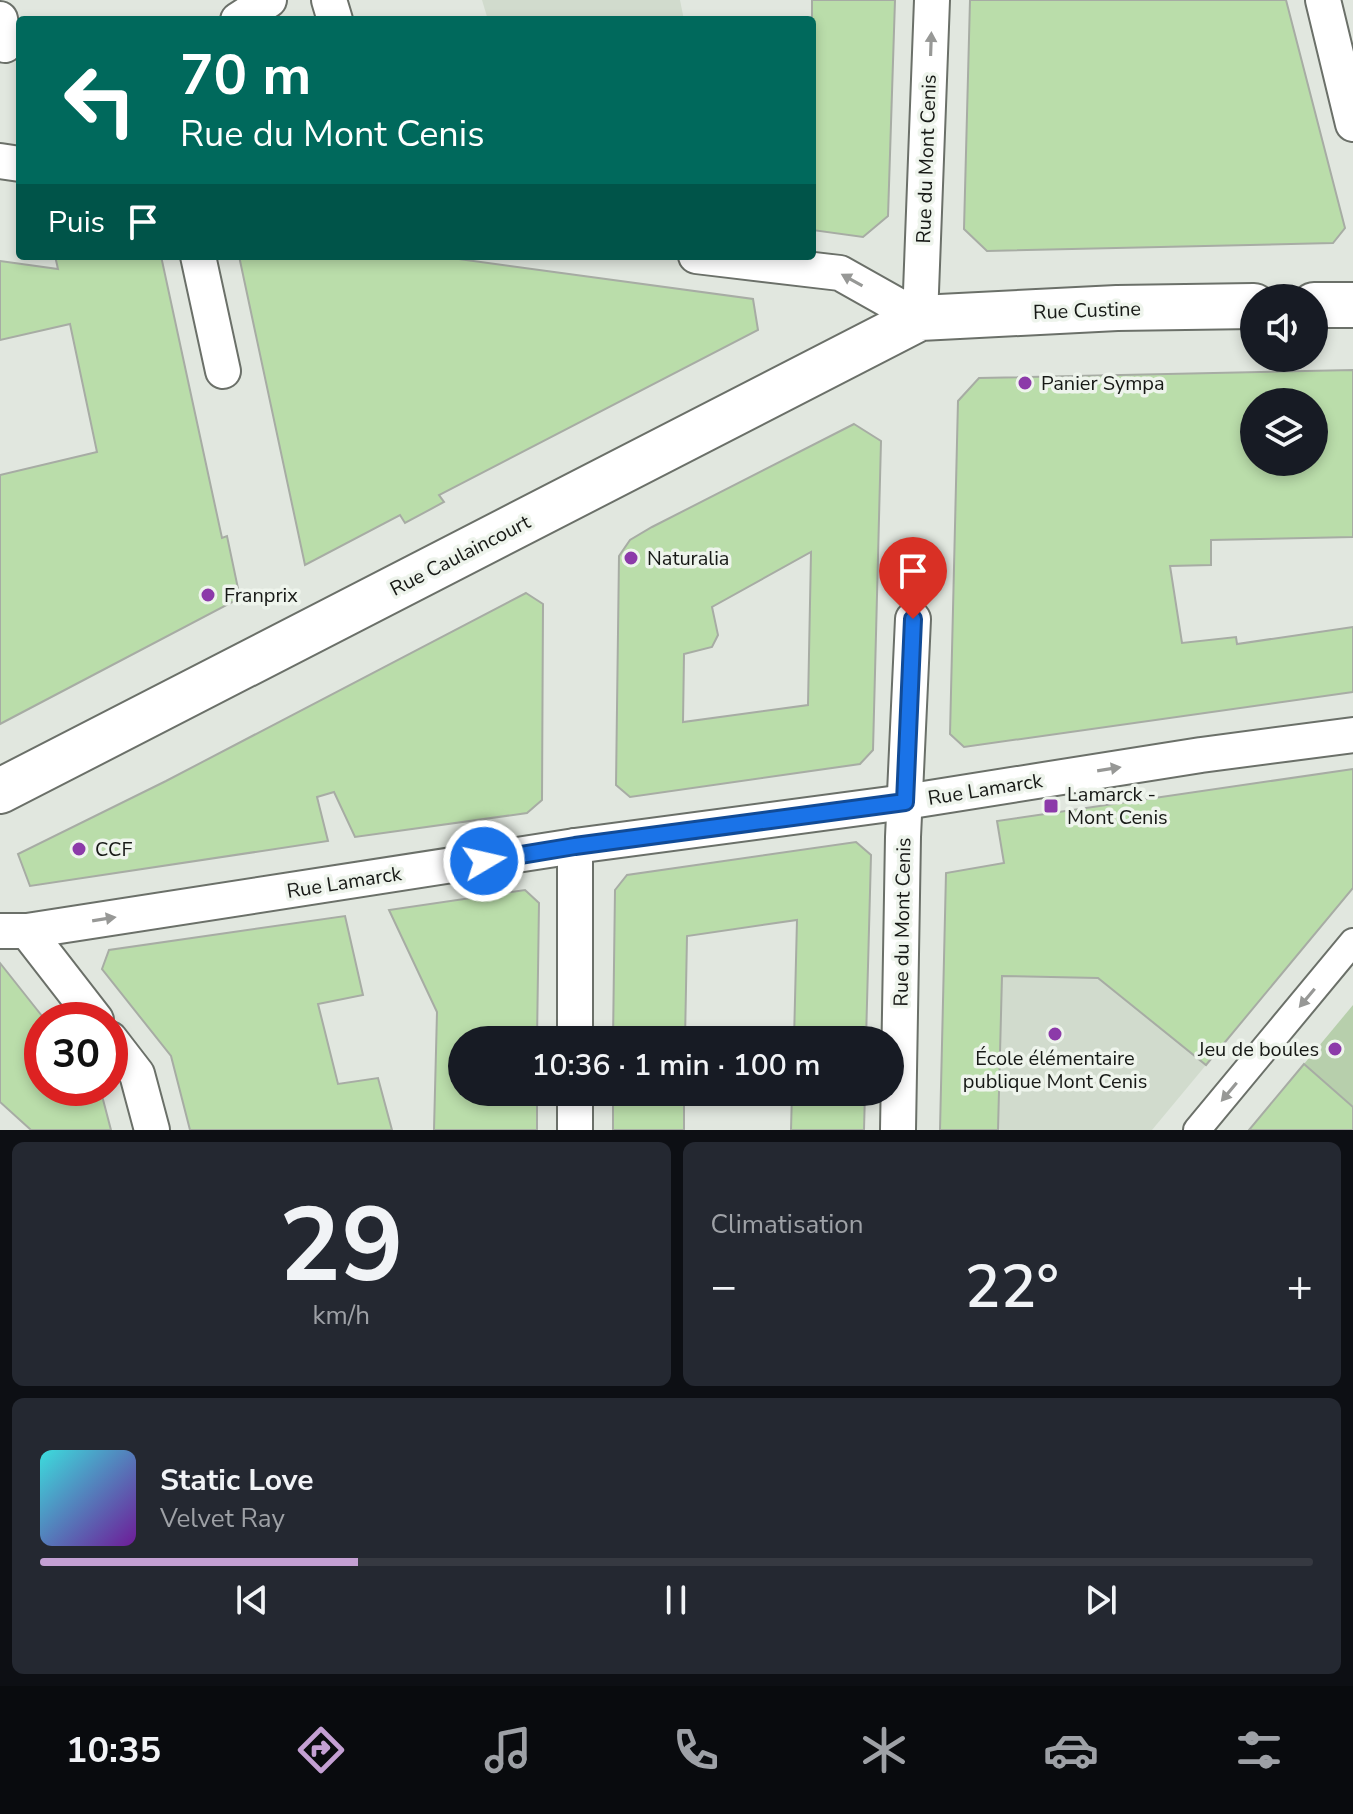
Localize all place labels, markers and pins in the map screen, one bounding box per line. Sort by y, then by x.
place label: Panier Sympa [1041,370,1165,397]
marker: Panier Sympa [1016,374,1034,392]
pin [879,537,947,619]
place label: Naturalia [647,545,729,572]
marker: Naturalia [622,549,640,567]
place label: Franprix [224,582,298,609]
marker: Franprix [199,586,217,604]
place label: Lamarck - Mont Cenis [1067,781,1168,831]
marker: Lamarck - Mont Cenis [1042,797,1060,815]
place label: CCF [95,836,132,863]
marker: CCF [70,840,88,858]
marker: École élémentaire publique Mont Cenis [1046,1025,1064,1043]
place label: Jeu de boules [1197,1036,1319,1063]
marker: Jeu de boules [1326,1040,1344,1058]
place label: École élémentaire publique Mont Cenis [963,1045,1147,1095]

